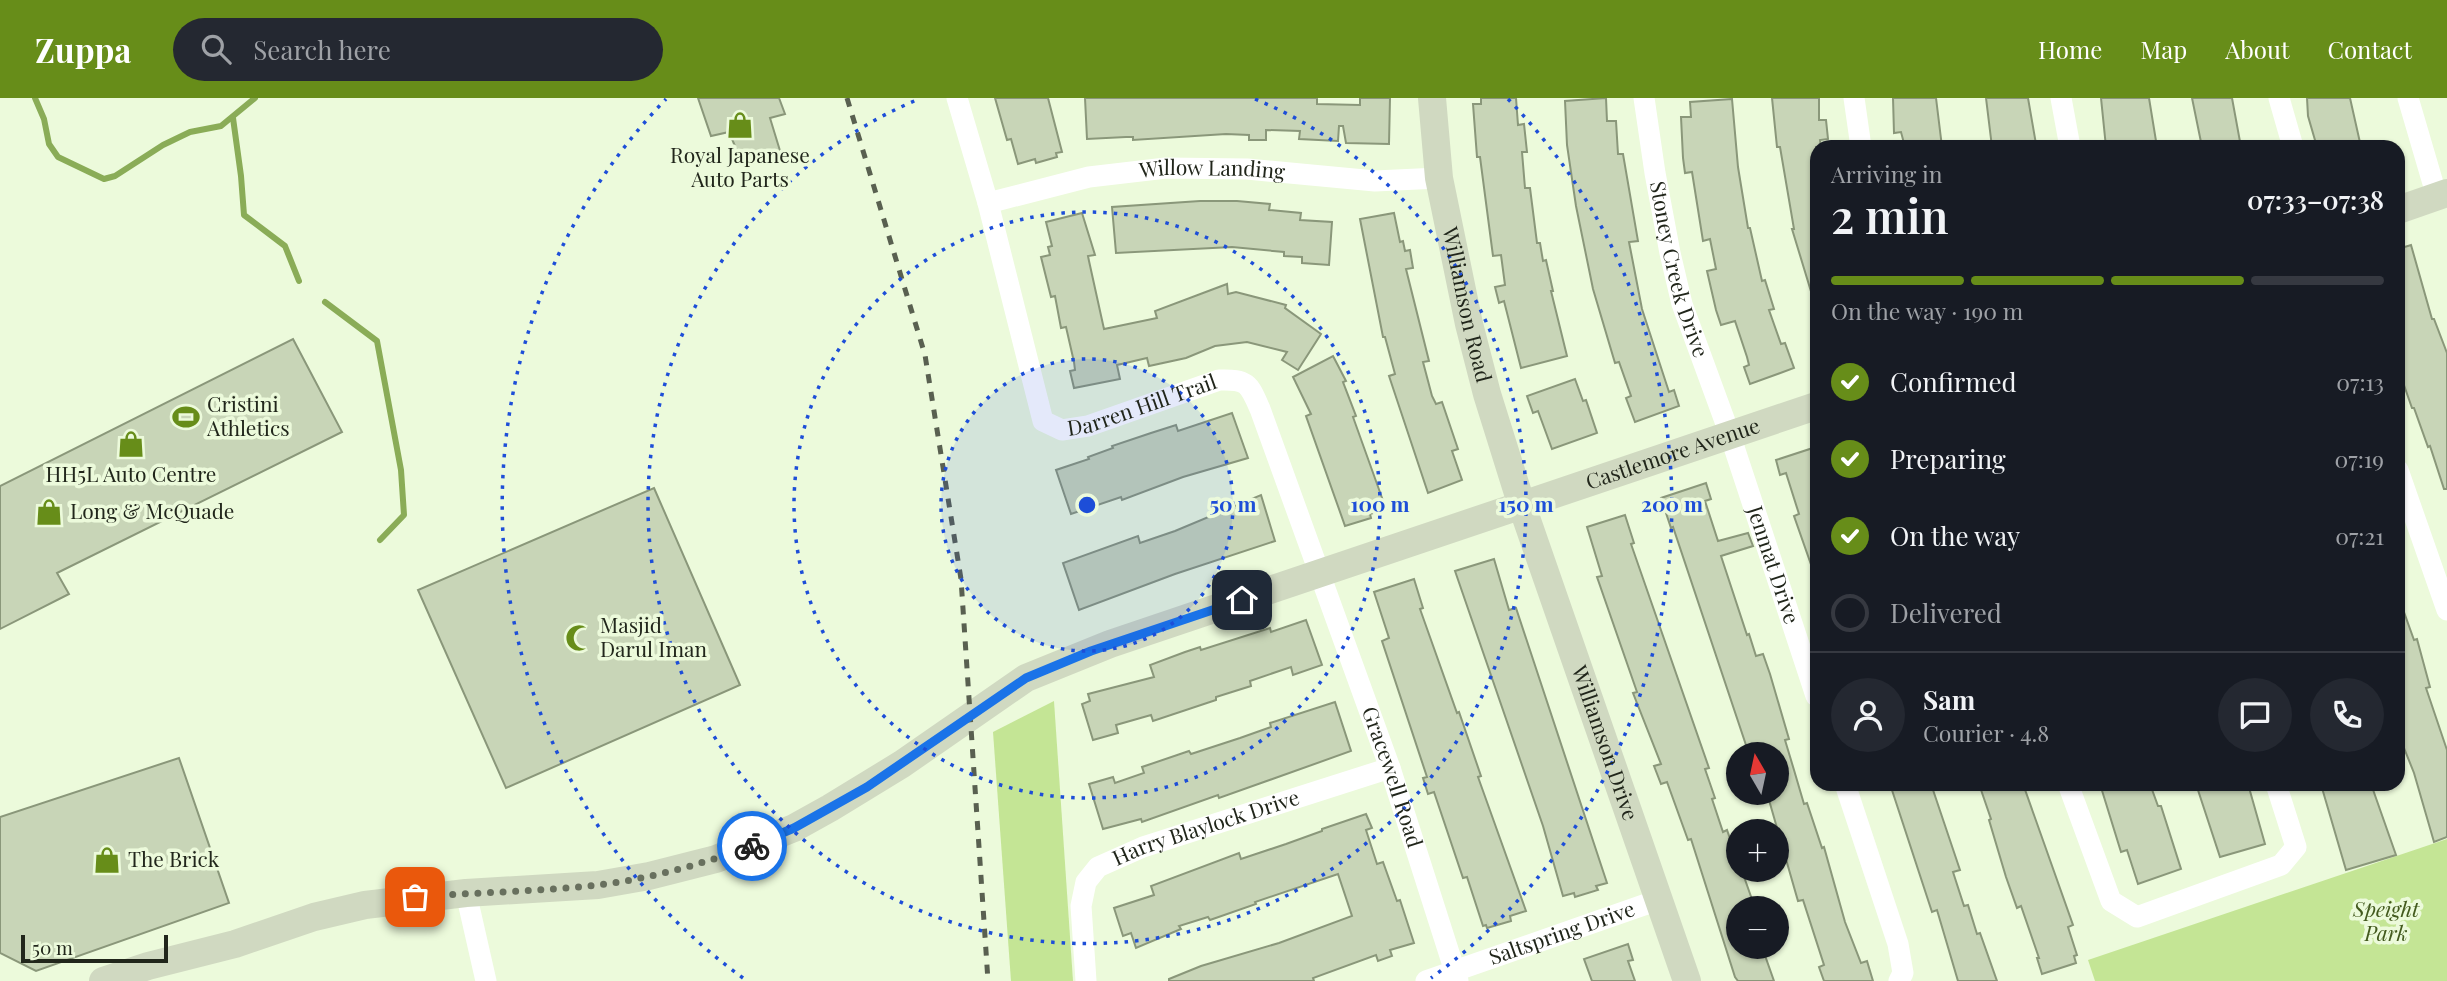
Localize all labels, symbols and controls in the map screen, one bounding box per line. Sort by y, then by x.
search box [173,18,663,81]
text: Zuppa [35,27,131,71]
icon: search [197,30,235,68]
text: Search here [253,32,391,67]
text: Home [2038,33,2102,65]
text: Map [2140,33,2187,65]
text: About [2225,33,2289,65]
text: Contact [2327,33,2412,65]
shop icon: Royal Japanese Auto Parts [725,110,755,140]
place label: Royal Japanese Auto Parts [670,140,810,192]
street label: Willow Landing [1137,152,1286,185]
text: Arriving in [1831,158,1943,189]
street label: Stoney Creek Drive [1645,179,1716,361]
text: 07:33–07:38 [2247,182,2384,217]
text: 2 min [1831,184,1949,246]
street label: Williamson Road [1437,223,1499,385]
text: On the way · 190 m [1831,295,2023,326]
icon: check [1831,363,1869,401]
text: Confirmed [1890,364,2017,399]
street label: Darren Hill Trail [1065,366,1220,441]
text: 07:13 [2336,366,2384,397]
place label: Cristini Athletics [206,389,290,441]
sports icon: Cristini Athletics [171,402,201,432]
street label: Castlemore Avenue [1582,410,1763,495]
shop icon: HH5L Auto Centre [116,429,146,459]
icon: check [1831,440,1869,478]
text: Preparing [1890,441,2006,476]
text: 07:19 [2335,443,2384,474]
place label: HH5L Auto Centre [46,459,216,487]
text: 50 m [1209,489,1257,517]
text: 100 m [1350,489,1410,517]
text: 150 m [1499,489,1553,517]
text: 200 m [1641,489,1703,517]
centre of rings [1075,493,1099,517]
place label: Long & McQuade [70,496,234,524]
shop icon: Long & McQuade [34,497,64,527]
street label: Jenmat Drive [1742,501,1807,627]
icon: check [1831,517,1869,555]
text: On the way [1890,518,2020,553]
text: 07:21 [2335,520,2384,551]
pin [1212,570,1272,630]
icon: home [1223,581,1261,619]
text: Delivered [1890,595,2002,630]
place label: Masjid Darul Iman [600,610,708,662]
mosque icon: Masjid Darul Iman [564,623,594,653]
street label: Williamson Drive [1566,660,1646,824]
button: person [1831,678,1905,752]
button: chat [2218,678,2292,752]
button: phone [2310,678,2384,752]
text: Sam [1923,682,1975,717]
street label: Gracewell Road [1357,702,1430,851]
text: Courier · 4.8 [1923,717,2049,748]
north arrow [1726,742,1788,805]
map controls [1726,742,1789,959]
street label: Harry Blaylock Drive [1108,782,1302,871]
courier [717,811,787,881]
button: + [1726,819,1789,882]
icon: bike [733,827,771,865]
place label: The Brick [128,844,220,872]
shop icon: The Brick [92,845,122,875]
pin [385,867,445,927]
icon: bag [396,878,434,916]
street label: Saltspring Drive [1485,893,1638,970]
park label: Speight Park [2352,894,2420,946]
button: − [1726,896,1789,959]
scale bar [21,932,168,964]
text: 50 m [32,934,73,960]

